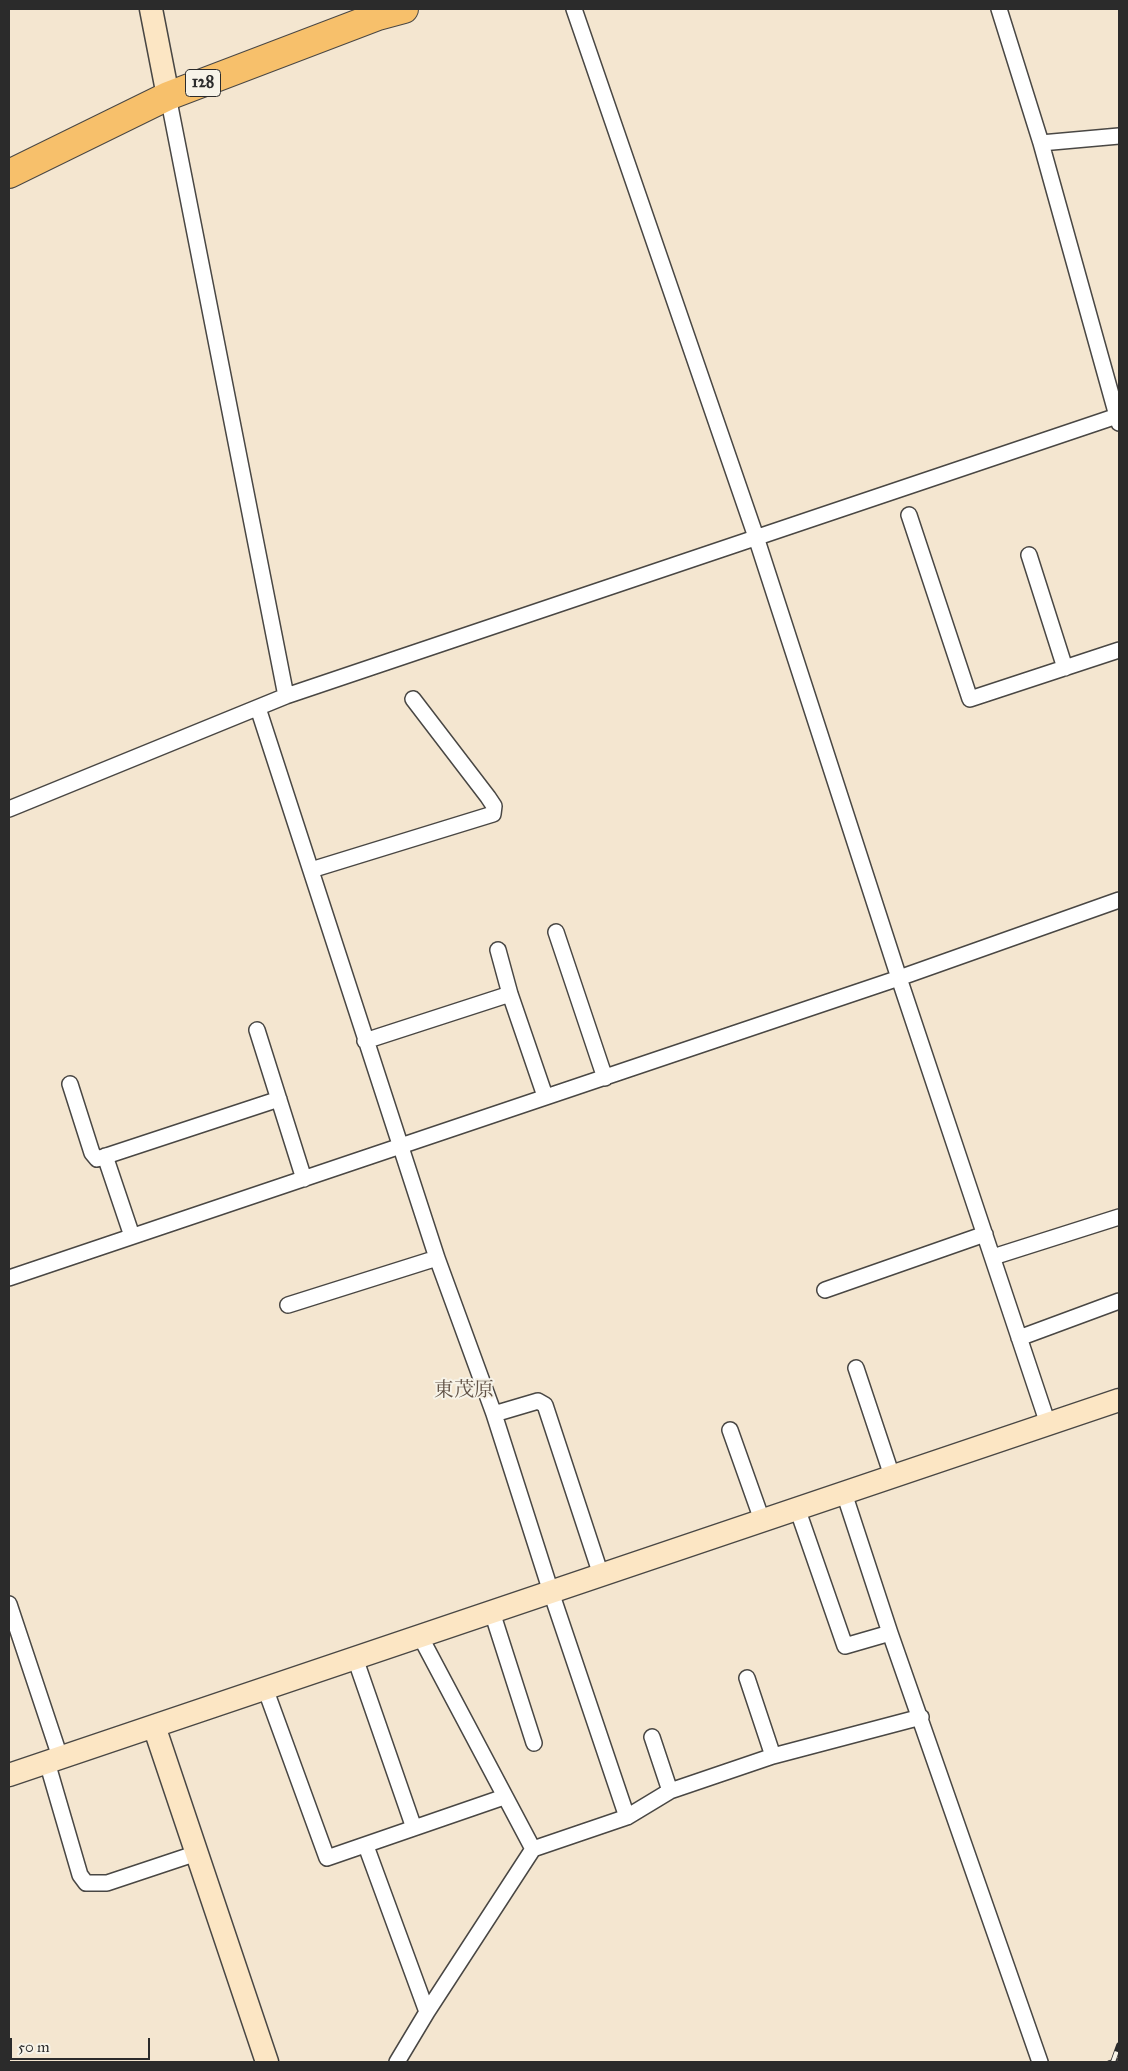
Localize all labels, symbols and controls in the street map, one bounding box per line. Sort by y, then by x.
road number: 128 [186,70,220,96]
district label: 東茂原 [434,1379,494,1403]
scale bar [12,2028,152,2060]
text: 50 m [18,2038,50,2056]

